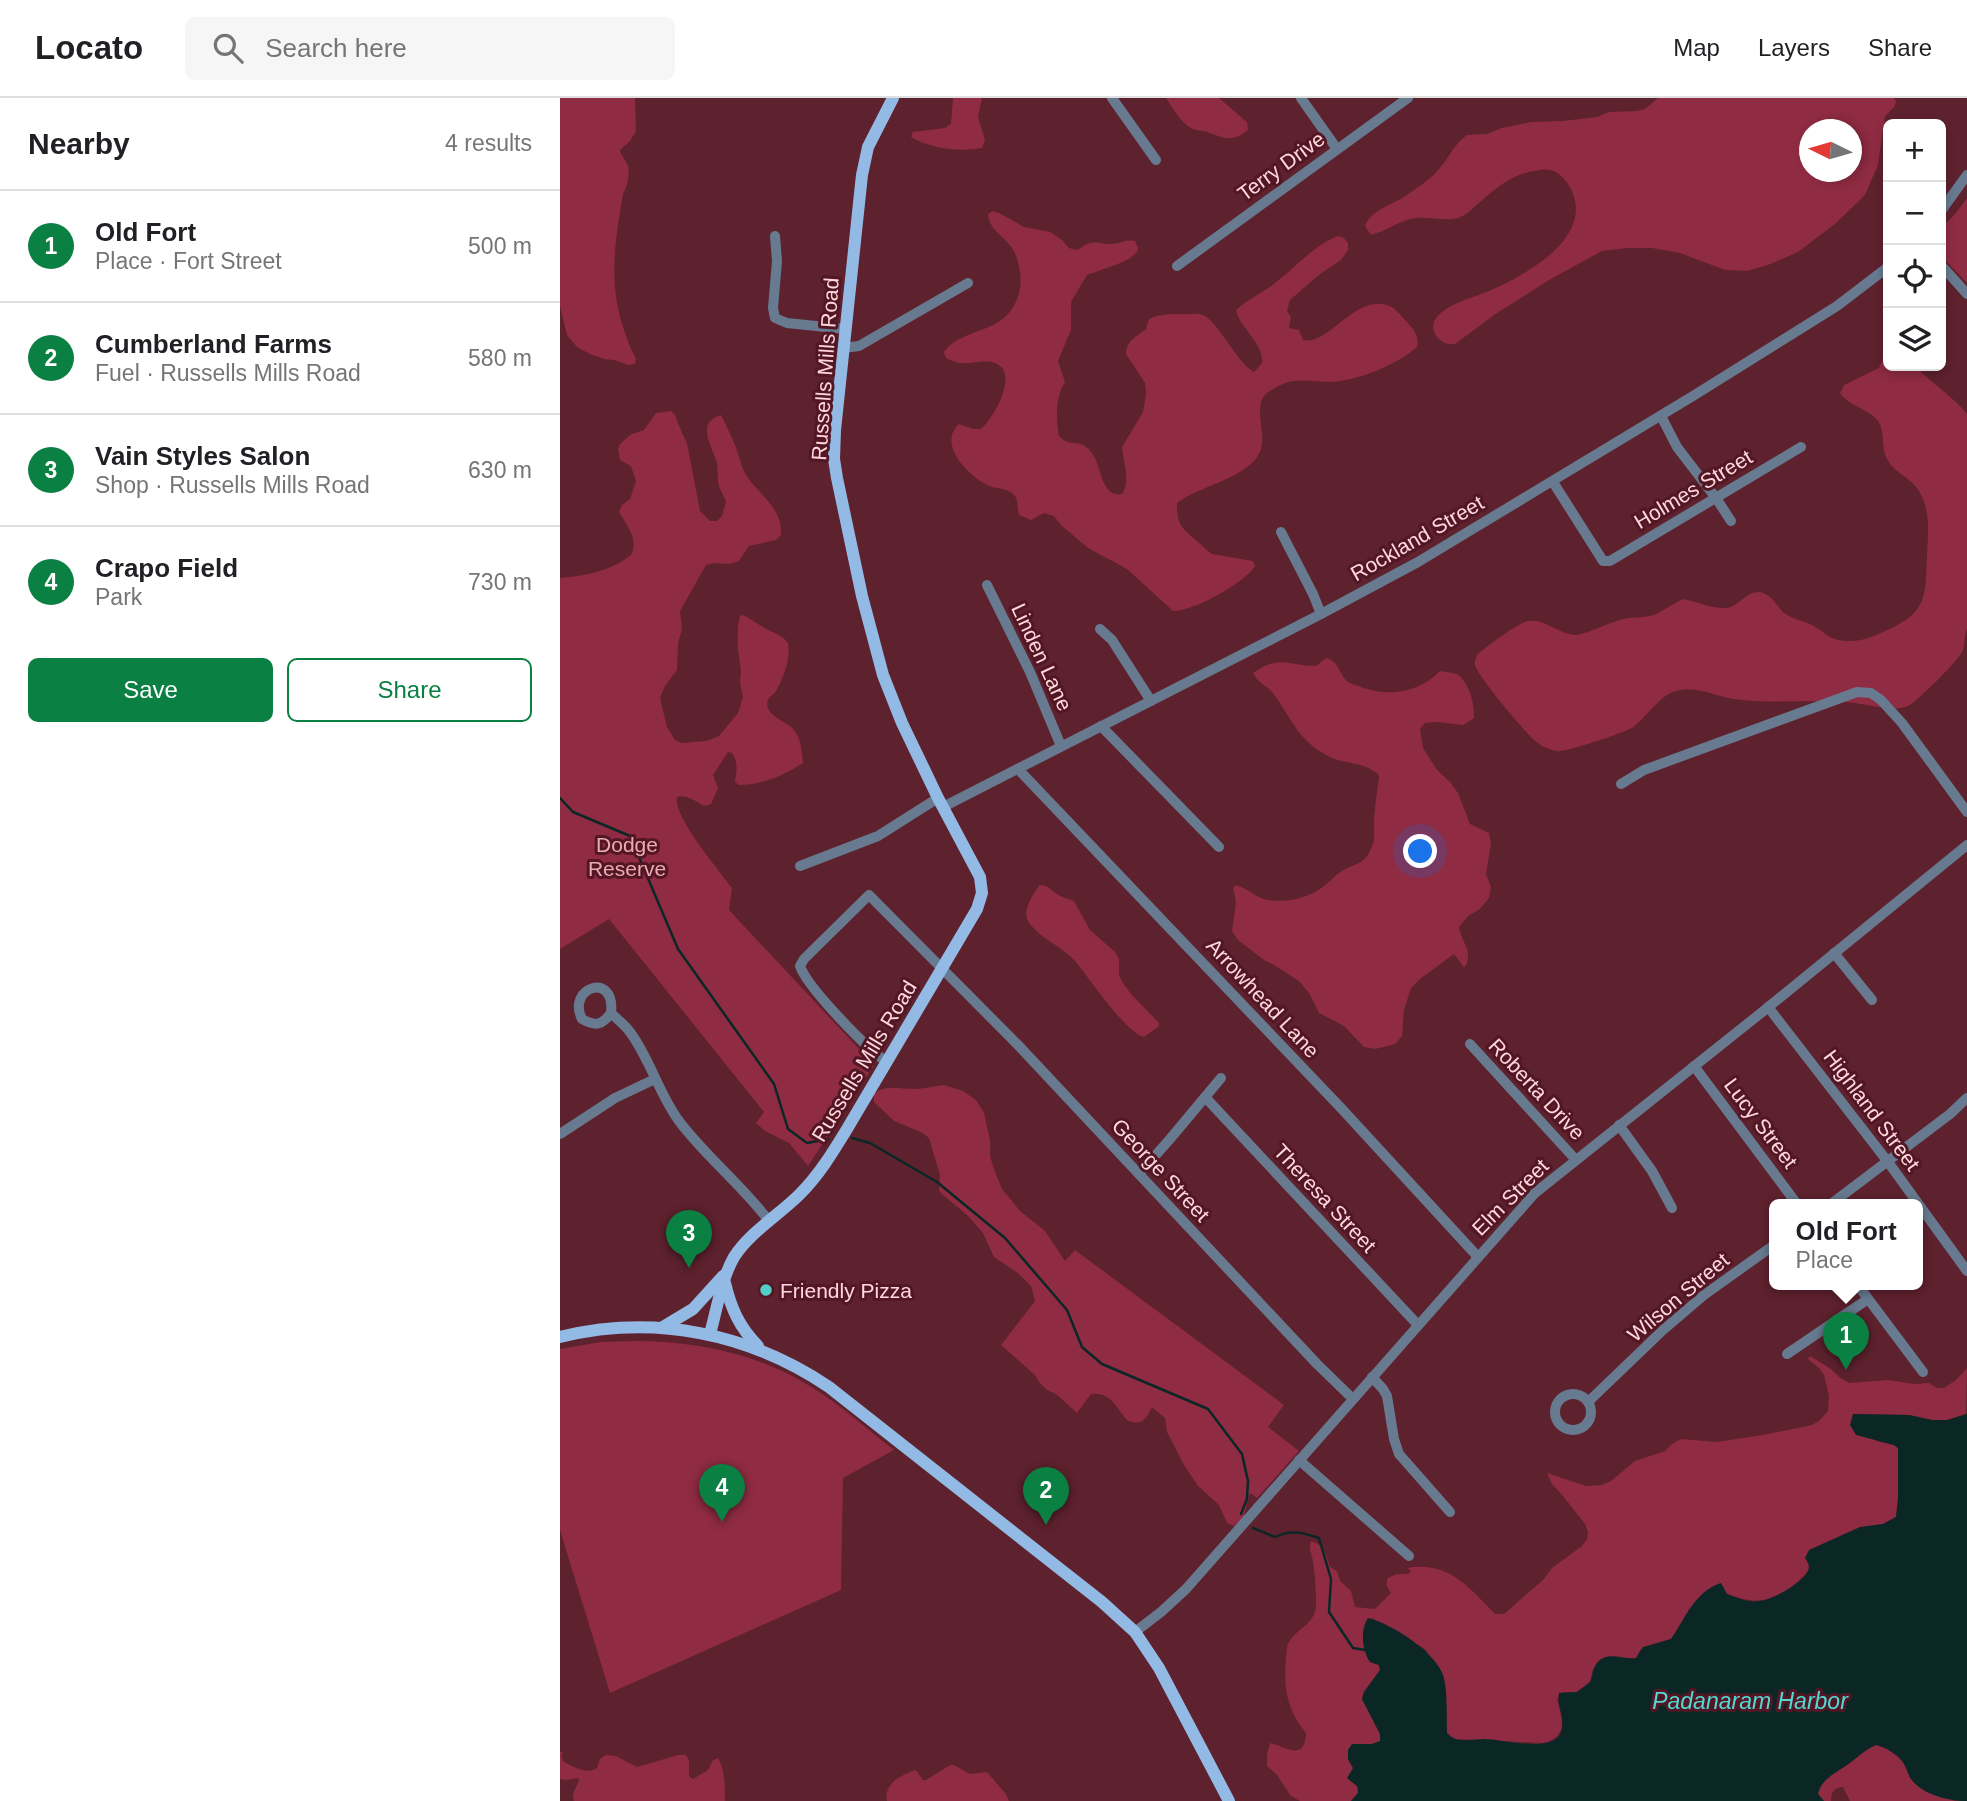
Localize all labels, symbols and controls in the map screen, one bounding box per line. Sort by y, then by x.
search box [185,17,675,80]
text: Locato [35,29,143,66]
icon: search [209,29,247,67]
text: Search here [265,33,407,63]
text: Map [1673,34,1720,61]
text: Layers [1758,34,1830,61]
text: Share [1868,34,1932,61]
north arrow [1799,119,1862,182]
map controls [1883,119,1946,371]
button: + [1883,119,1946,182]
text: Nearby [28,127,130,160]
street label: Terry Drive [1233,127,1329,205]
text: 4 results [445,130,532,156]
button: − [1883,182,1946,245]
text: Old Fort [95,217,196,247]
text: 1 [45,233,57,259]
text: 500 m [468,233,532,259]
button: locate [1883,245,1946,308]
text: Place · Fort Street [95,248,282,274]
street label: Russells Mills Road [807,277,843,461]
button: layers [1883,308,1946,371]
text: Cumberland Farms [95,329,332,359]
text: 2 [45,345,57,371]
text: 580 m [468,345,532,371]
text: Fuel · Russells Mills Road [95,360,361,386]
text: Vain Styles Salon [95,441,310,471]
street label: Holmes Street [1630,445,1756,533]
text: 3 [45,457,57,483]
text: 630 m [468,457,532,483]
text: Shop · Russells Mills Road [95,472,370,498]
street label: Rockland Street [1347,491,1488,585]
text: Crapo Field [95,553,238,583]
text: 4 [45,569,57,595]
text: 730 m [468,569,532,595]
text: Park [95,584,142,610]
street label: Linden Lane [1007,600,1077,714]
button: Save [28,658,273,722]
button: Share [287,658,532,722]
park label: Dodge Reserve [588,833,666,880]
your location [1403,834,1437,868]
street label: Arrowhead Lane [1202,934,1324,1062]
street label: Russells Mills Road [807,977,921,1145]
street label: Roberta Drive [1484,1034,1590,1144]
street label: Highland Street [1819,1045,1925,1175]
street label: Lucy Street [1720,1074,1802,1172]
street label: George Street [1108,1114,1215,1226]
street label: Theresa Street [1269,1139,1381,1257]
street label: Elm Street [1467,1154,1553,1240]
popup [1769,1199,1923,1290]
pin: 3 [666,1210,712,1268]
text: Old Fort [1795,1216,1897,1246]
text: Place [1795,1247,1853,1273]
street label: Wilson Street [1623,1248,1733,1346]
place label: Friendly Pizza [780,1279,912,1302]
marker: Friendly Pizza [758,1282,774,1298]
pin: 1 [1823,1312,1869,1370]
pin: 4 [699,1464,745,1522]
pin: 2 [1023,1467,1069,1525]
water label: Padanaram Harbor [1652,1688,1849,1714]

